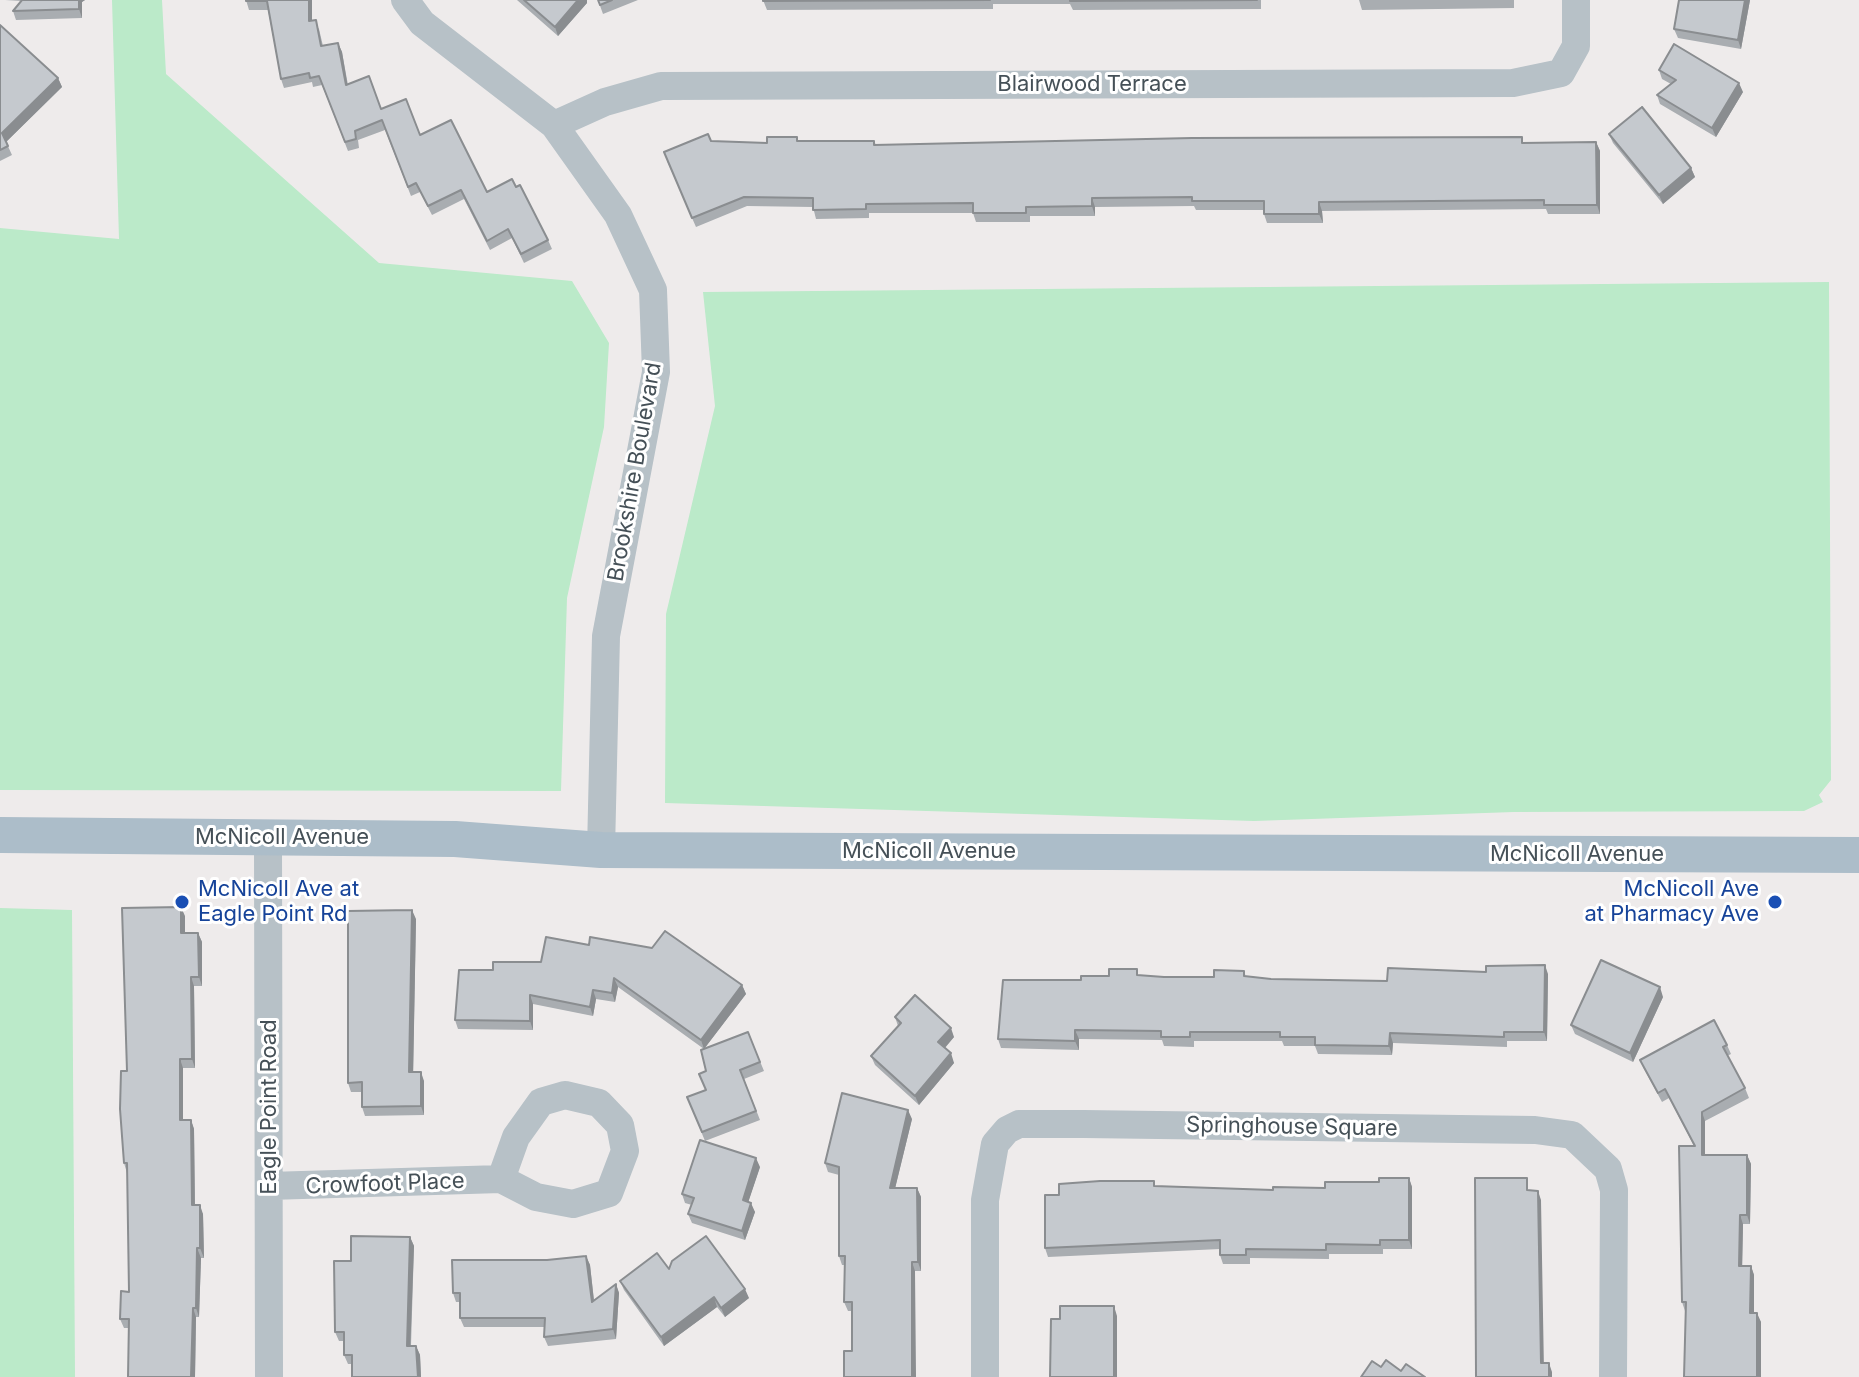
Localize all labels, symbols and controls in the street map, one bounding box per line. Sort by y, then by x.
street label: Blairwood Terrace [997,71,1187,97]
street label: Brookshire Boulevard [603,360,667,584]
street label: McNicoll Avenue [195,824,369,850]
street label: McNicoll Avenue [842,838,1016,864]
street label: McNicoll Avenue [1490,841,1664,867]
place label: McNicoll Ave at Eagle Point Rd [198,876,359,928]
place label: McNicoll Ave at Pharmacy Ave [1584,876,1759,928]
marker: McNicoll Ave at Eagle Point Rd [173,893,191,911]
marker: McNicoll Ave at Pharmacy Ave [1766,893,1784,911]
street label: Eagle Point Road [256,1019,282,1195]
street label: Springhouse Square [1186,1112,1398,1142]
street label: Crowfoot Place [305,1168,465,1200]

